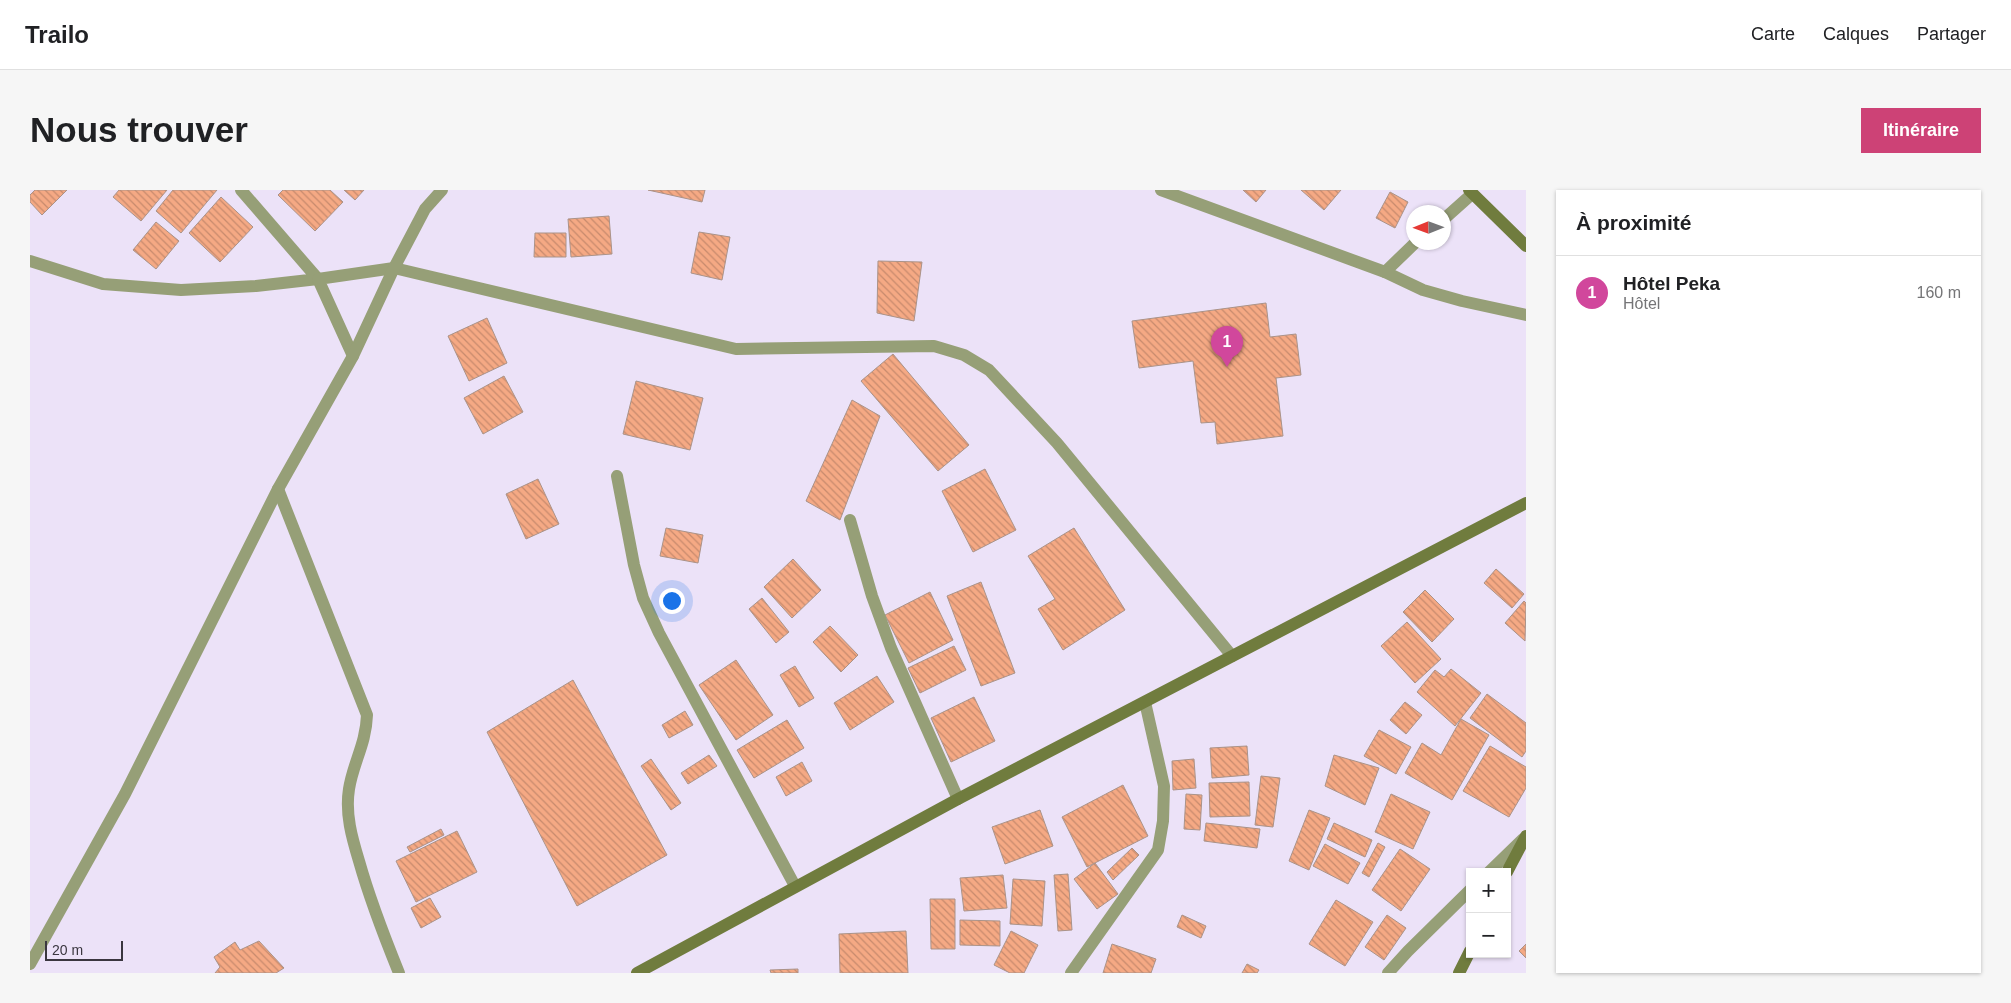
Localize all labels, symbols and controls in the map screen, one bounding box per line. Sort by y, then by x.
text: Trailo [25,21,89,48]
text: Carte [1751,24,1795,44]
text: Calques [1823,24,1889,44]
text: Partager [1917,24,1986,44]
button: Itinéraire [1861,108,1981,153]
text: Nous trouver [30,110,248,149]
north arrow [1406,205,1451,250]
text: À proximité [1576,211,1692,234]
text: Hôtel Peka [1623,273,1720,294]
text: 1 [1588,284,1596,301]
text: 160 m [1917,284,1961,301]
text: Hôtel [1623,295,1660,312]
pin: 1 [1211,326,1243,367]
your location [659,588,685,614]
map controls [1466,868,1511,958]
button: + [1466,868,1511,913]
button: − [1466,913,1511,958]
scale bar [45,938,122,961]
text: 20 m [52,942,83,958]

